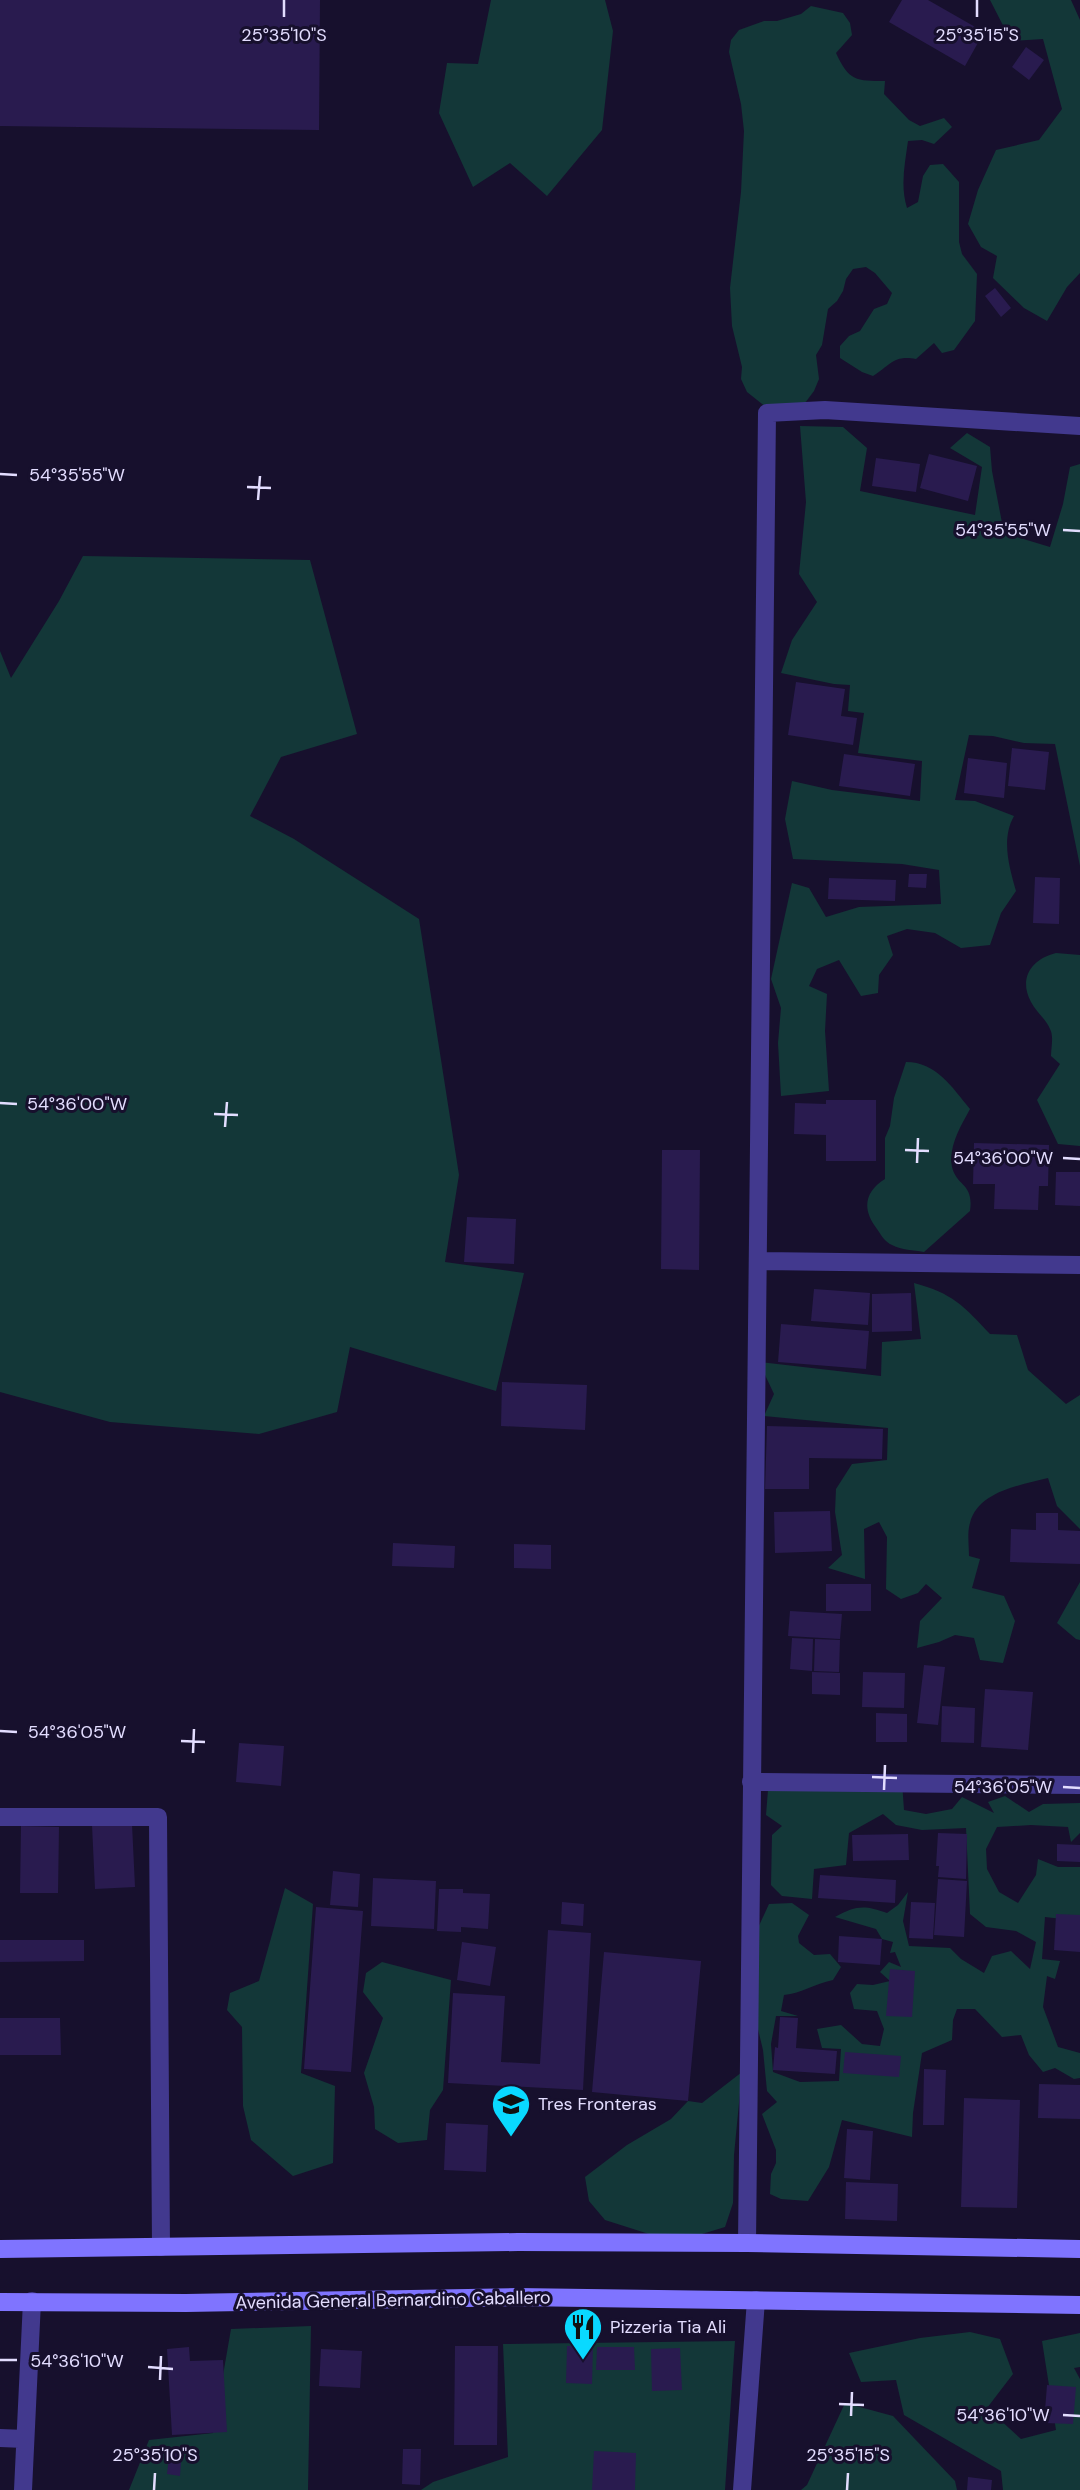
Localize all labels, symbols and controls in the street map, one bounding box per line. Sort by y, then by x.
text: 25°35'10"S [241,23,327,47]
text: 25°35'15"S [935,23,1019,47]
text: 54°35'55"W [29,463,125,487]
text: 54°35'55"W [955,518,1051,542]
text: 54°36'00"W [27,1092,127,1116]
text: 54°36'00"W [953,1146,1053,1170]
text: 54°36'05"W [28,1720,126,1744]
text: 54°36'05"W [954,1775,1052,1799]
school or university icon: Tres Fronteras [490,2083,532,2138]
place label: Tres Fronteras [538,2092,657,2116]
street label: Avenida General Bernardino Caballero [235,2285,551,2315]
restaurant icon: Pizzeria Tia Ali [562,2306,604,2361]
place label: Pizzeria Tia Ali [610,2315,726,2339]
text: 54°36'10"W [30,2349,124,2373]
text: 54°36'10"W [956,2403,1050,2427]
text: 25°35'10"S [112,2443,198,2467]
text: 25°35'15"S [806,2443,890,2467]

